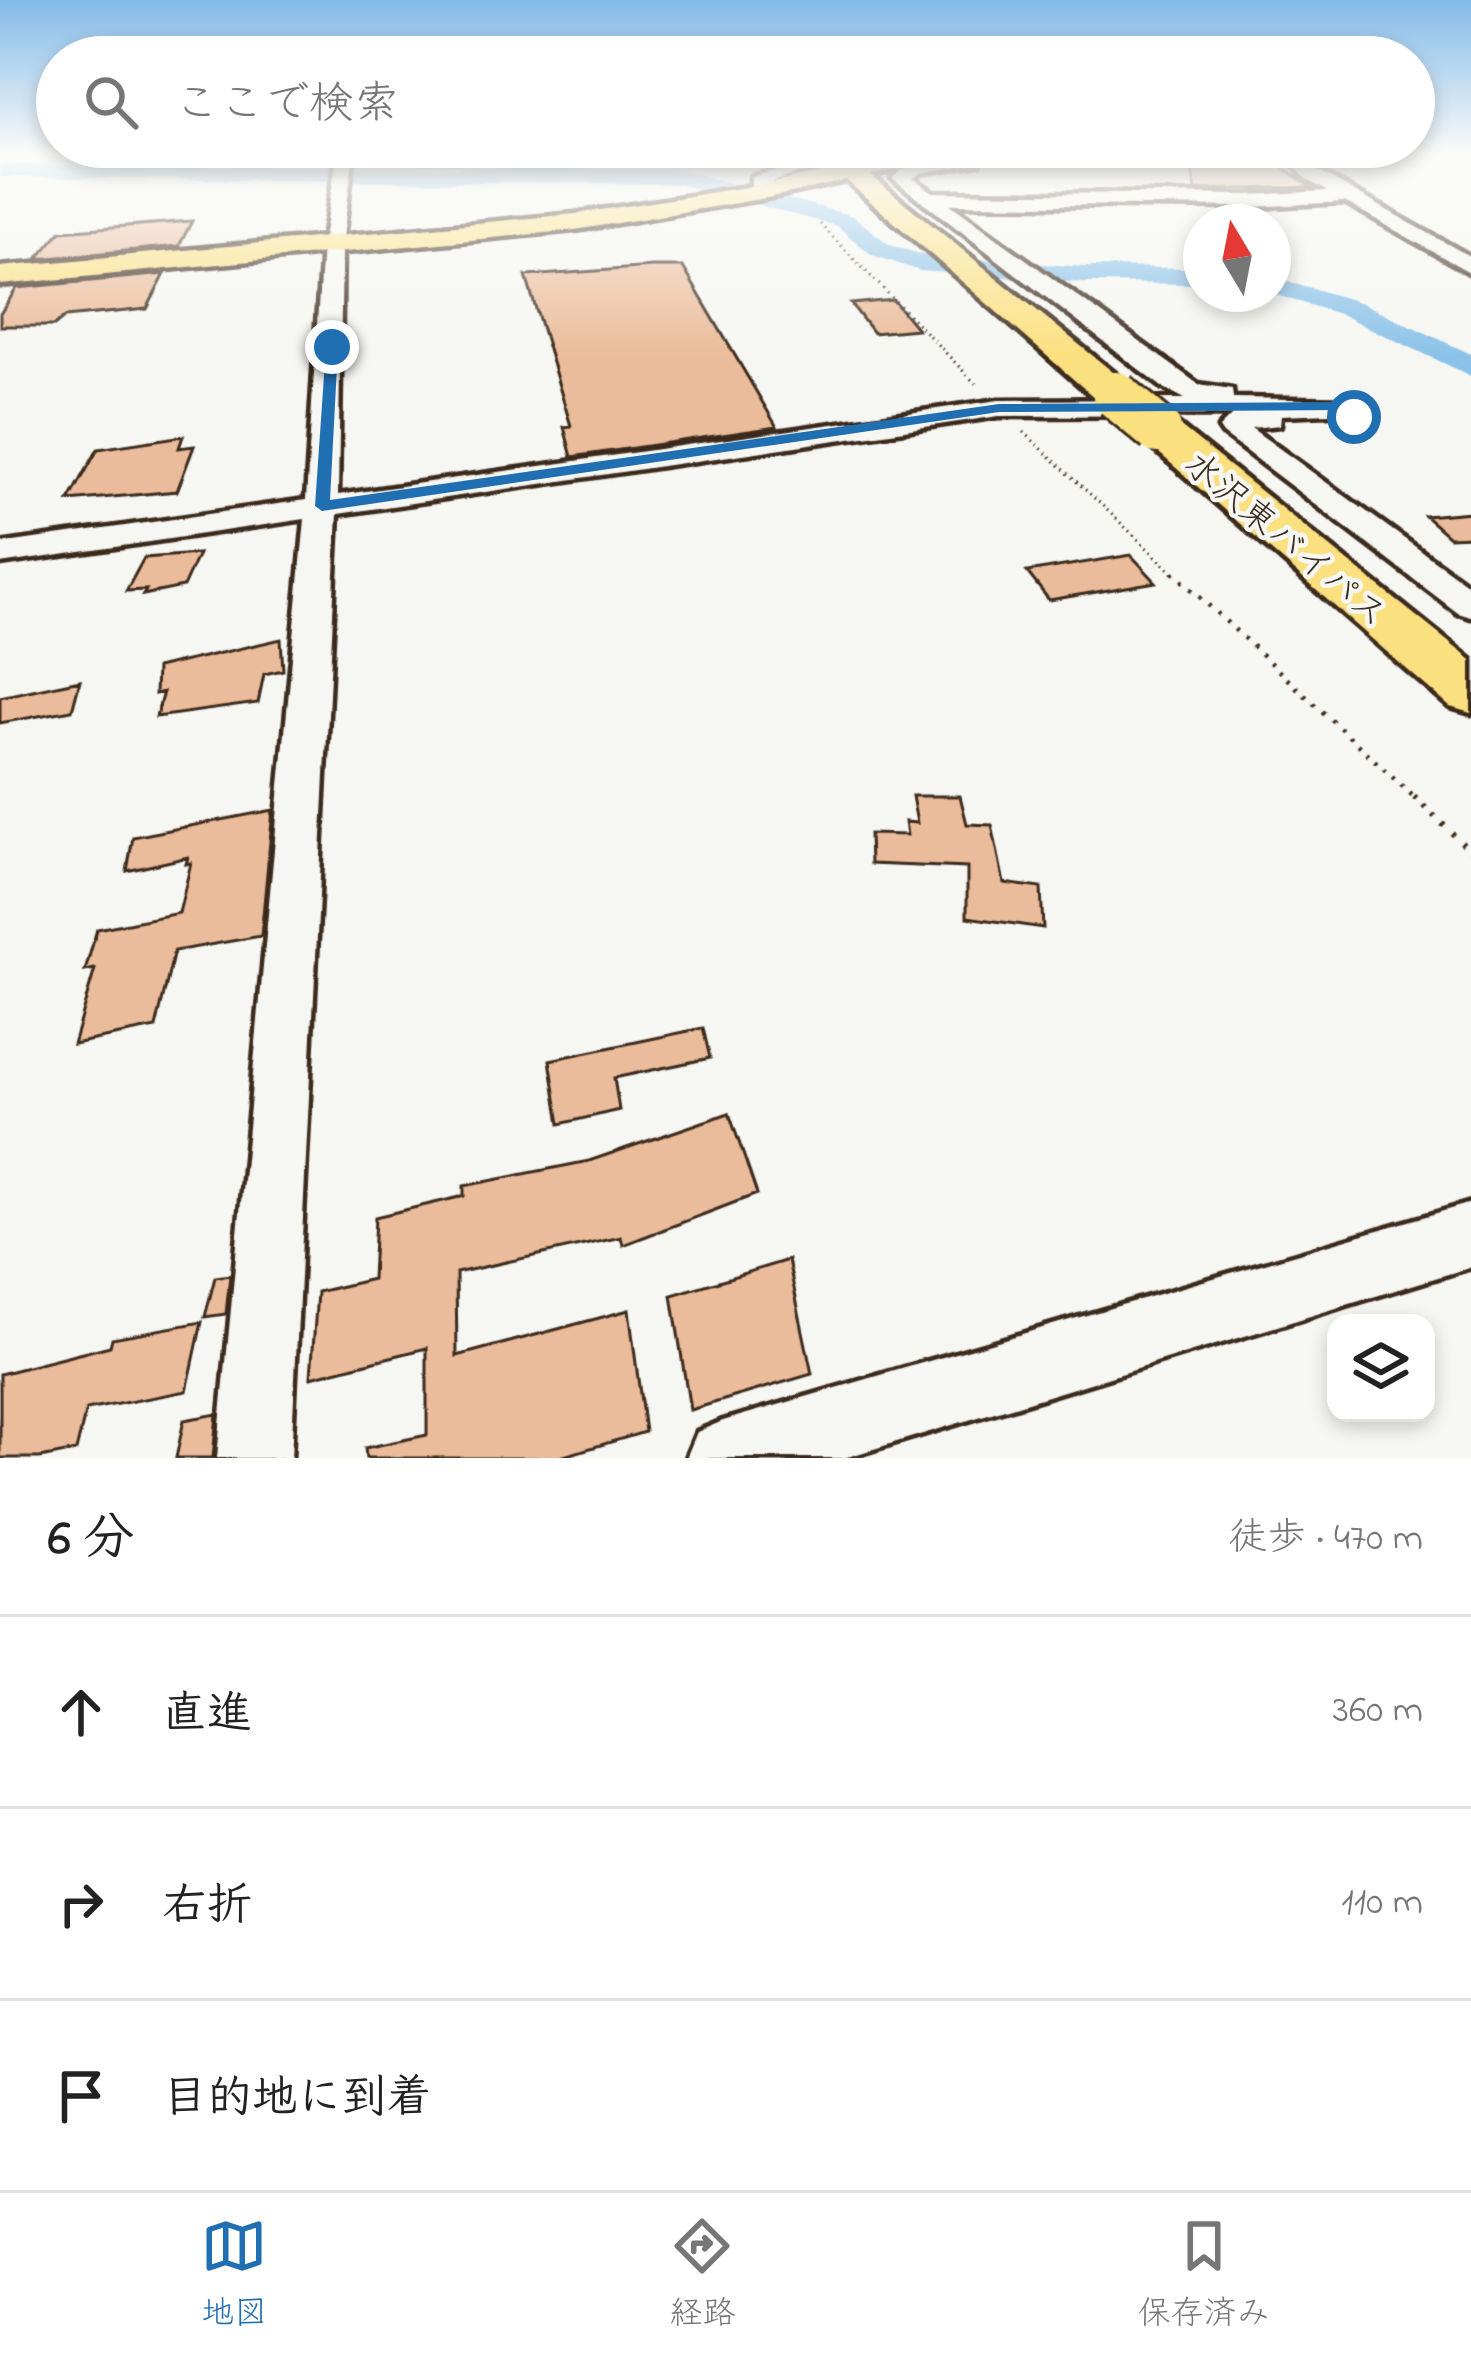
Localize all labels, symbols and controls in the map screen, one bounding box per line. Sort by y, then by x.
search box [36,36,1435,168]
icon: search [78,69,144,135]
text: ここで検索 [174,73,399,139]
north arrow [1183,204,1291,312]
route end [305,320,359,374]
route start [1327,390,1381,444]
street label: 水沢東バイパス [1171,440,1397,643]
map controls [1327,1314,1435,1422]
button: layers [1327,1314,1435,1422]
text: 6 分 [48,1503,134,1578]
text: 徒歩 · 470 m [1228,1511,1423,1568]
icon: ahead [48,1679,114,1745]
text: 直進 [162,1683,252,1749]
text: 360 m [1333,1683,1423,1740]
icon: right [48,1871,114,1937]
text: 右折 [162,1875,252,1941]
text: 110 m [1341,1875,1423,1932]
icon: arrive [48,2063,114,2129]
text: 目的地に到着 [162,2067,432,2133]
tab: 地図 [201,2213,267,2339]
tab: 経路 [669,2213,735,2339]
tab: 保存済み [1138,2213,1270,2339]

